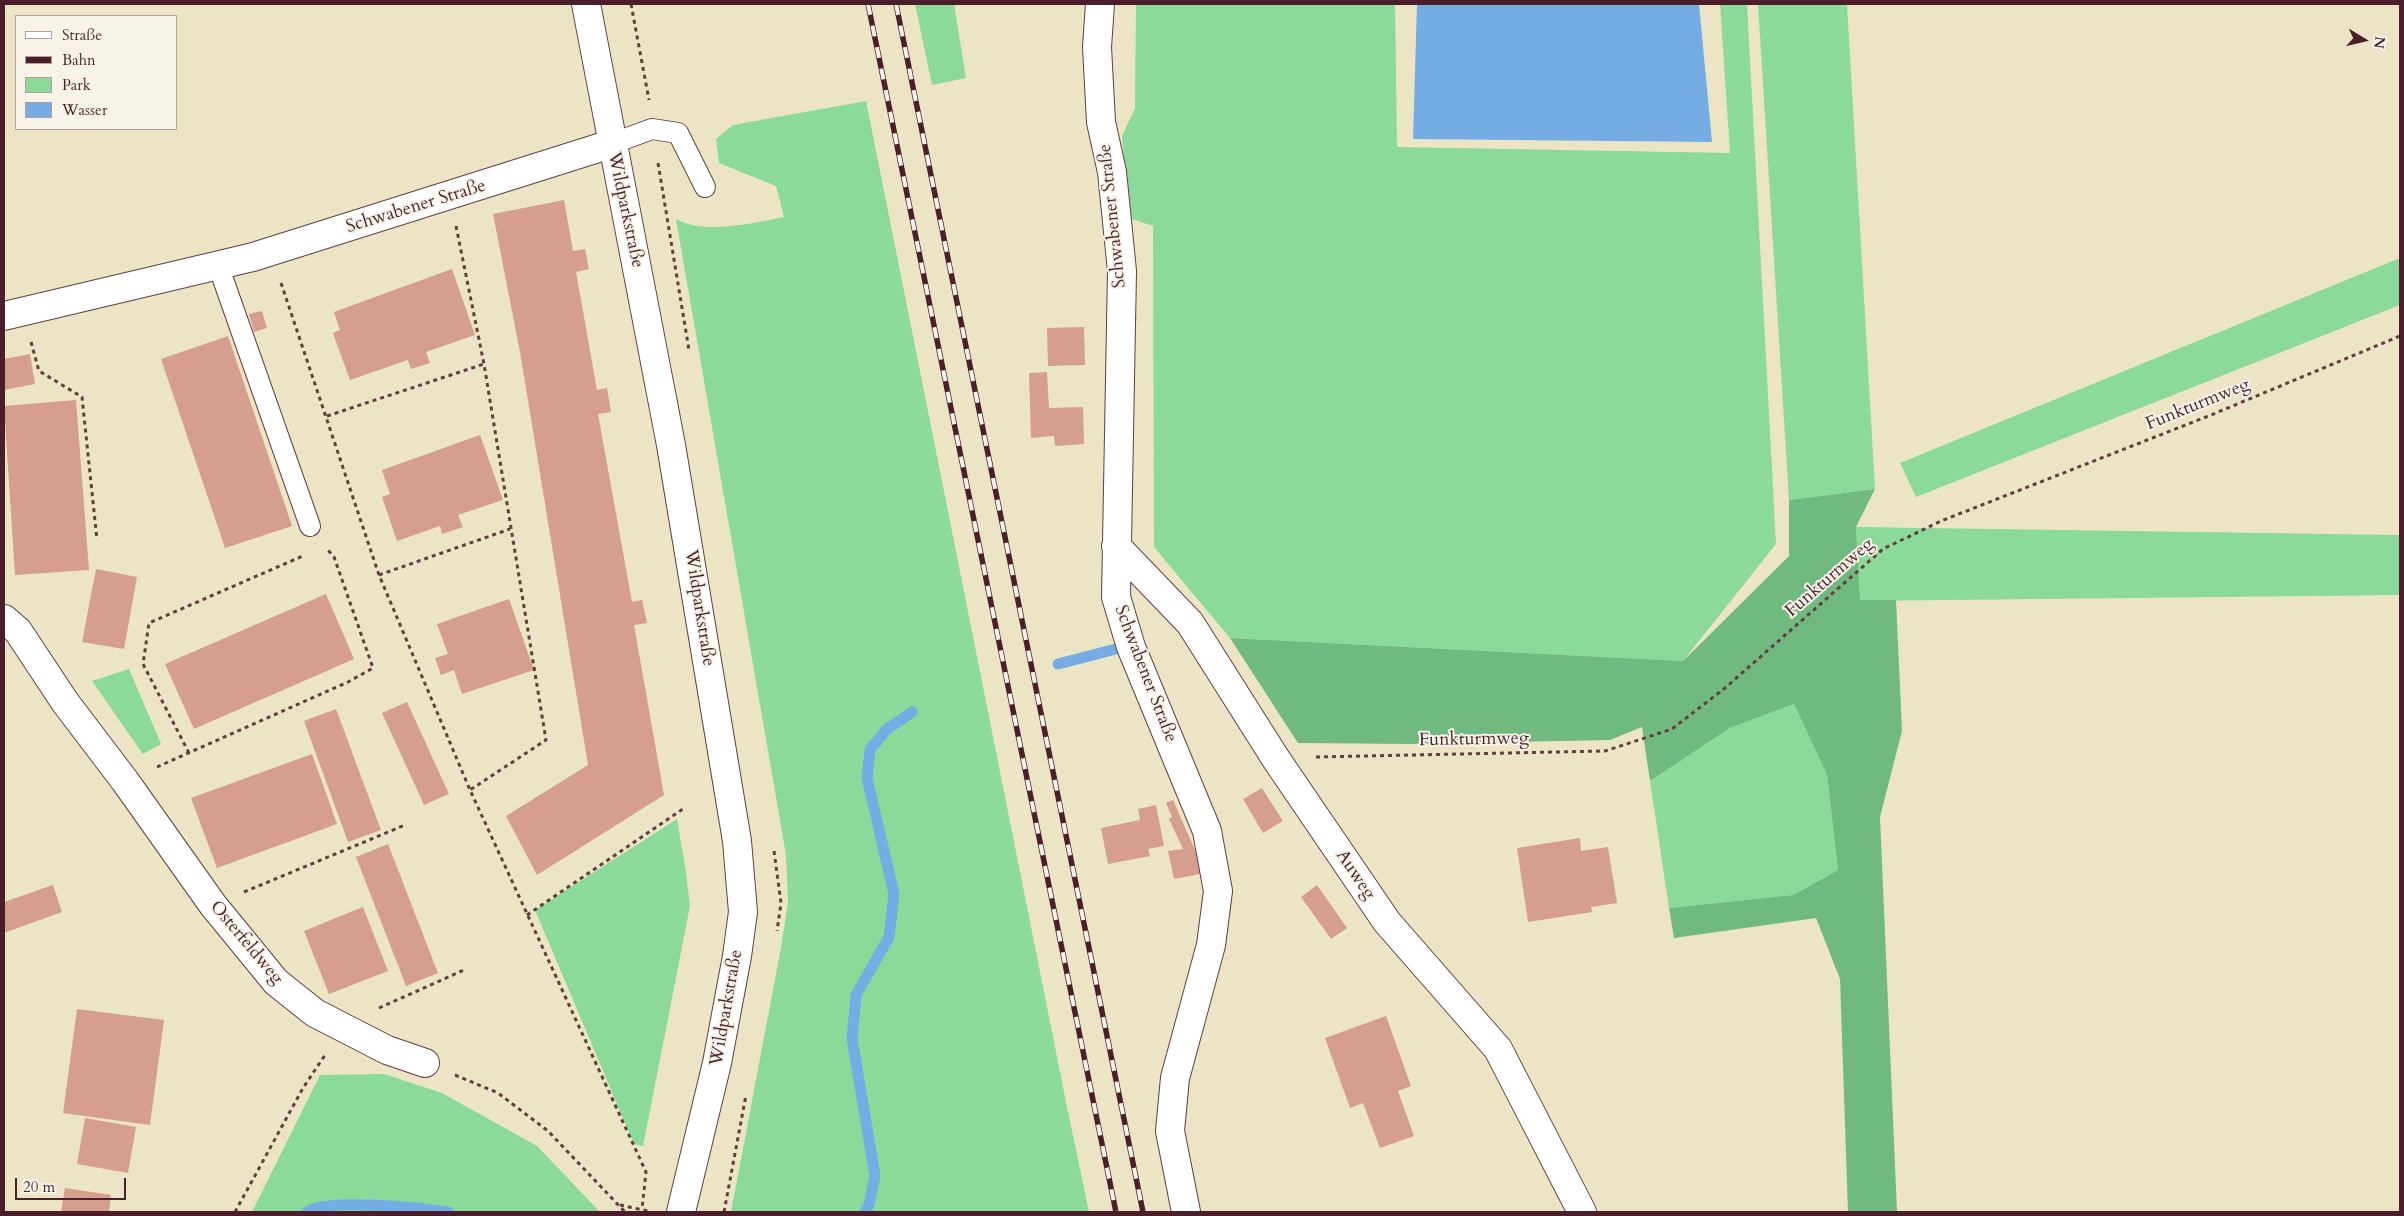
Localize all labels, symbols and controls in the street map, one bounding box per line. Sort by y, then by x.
legend [15,15,178,130]
north arrow [2339,15,2389,65]
text: Straße [62,25,102,45]
text: N [2369,35,2390,50]
text: Bahn [62,50,95,70]
text: Park [62,75,91,95]
text: Wasser [62,100,107,120]
street label: Schwabener Straße [1095,143,1131,289]
street label: Wildparkstraße [602,150,648,270]
street label: Schwabener Straße [344,175,488,239]
street label: Funkturmweg [2143,374,2253,436]
street label: Funkturmweg [1781,534,1879,622]
street label: Wildparkstraße [679,548,719,668]
street label: Schwabener Straße [1109,602,1181,746]
street label: Funkturmweg [1419,728,1529,752]
street label: Auweg [1331,846,1379,904]
street label: Osterfeldweg [205,897,287,989]
street label: Wildparkstraße [706,948,748,1068]
scale bar [18,1168,129,1200]
text: 20 m [23,1177,55,1197]

